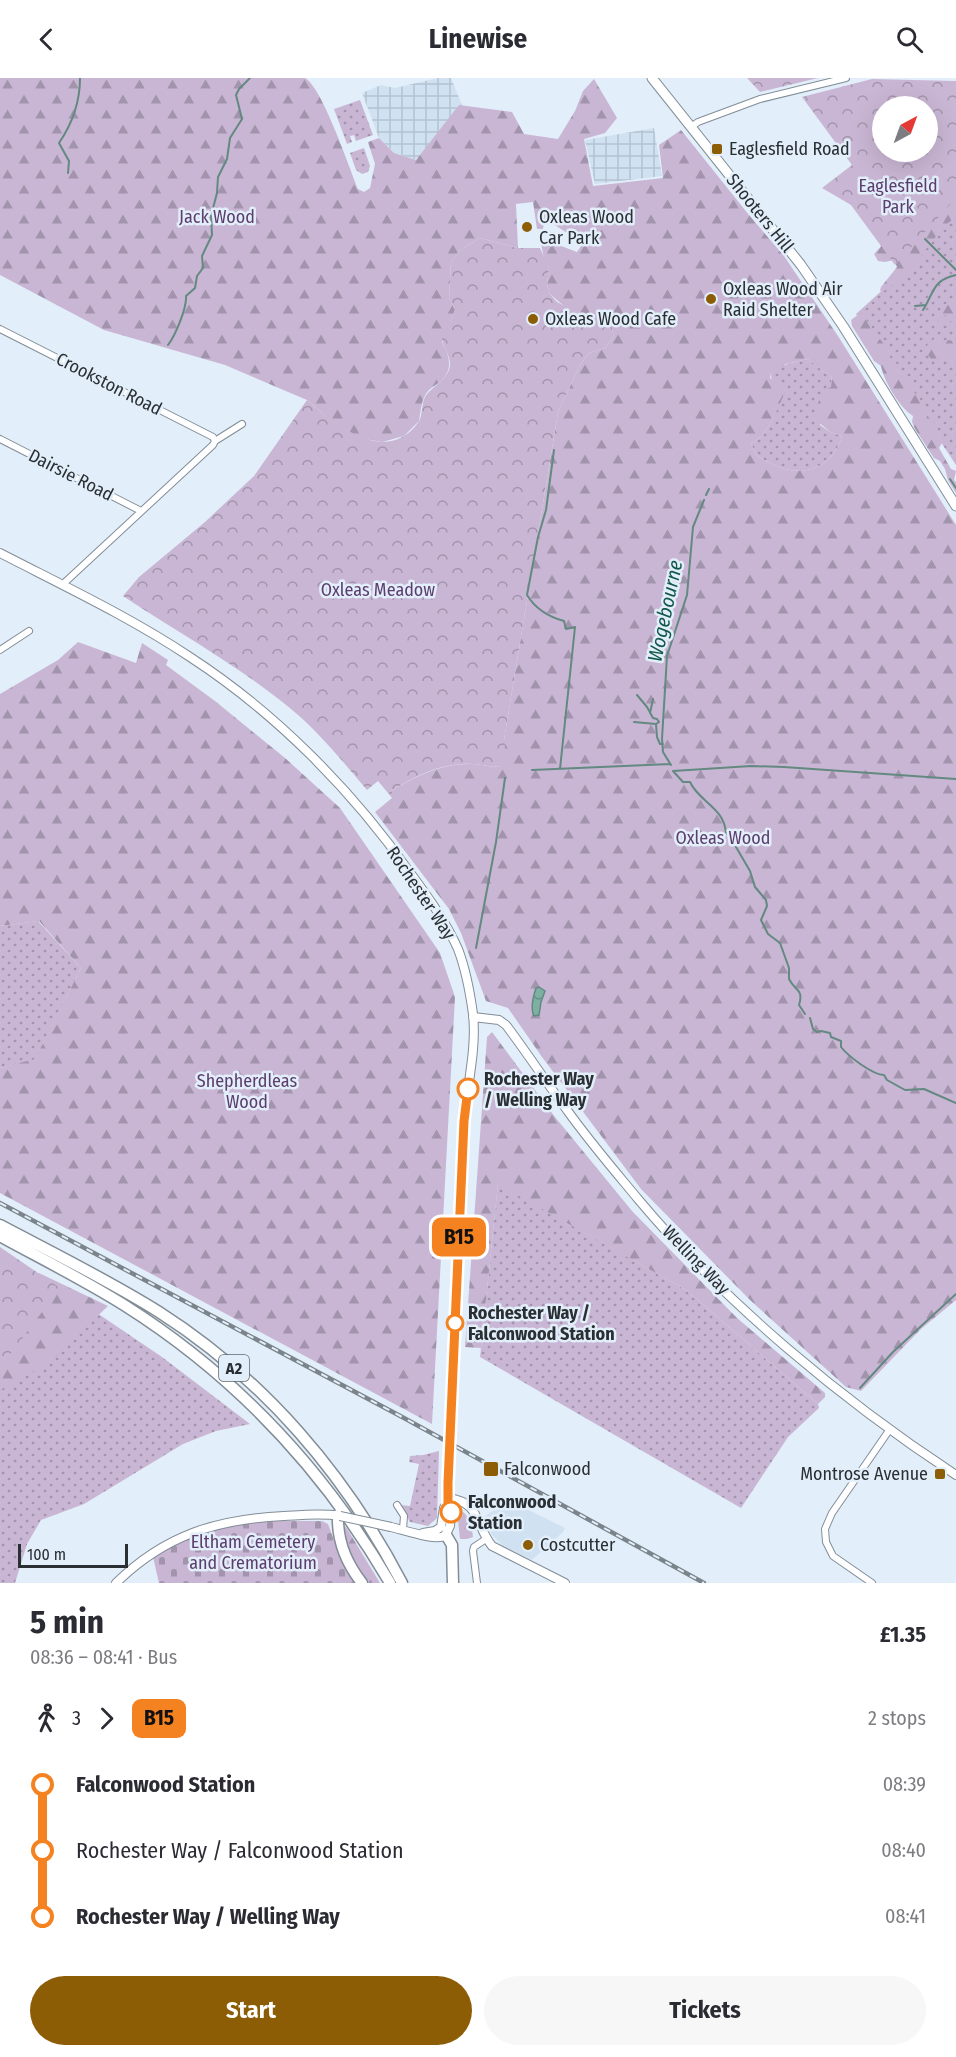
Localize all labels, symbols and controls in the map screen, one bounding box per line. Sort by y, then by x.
icon: back [30,23,63,56]
text: Linewise [429,23,527,55]
icon: search [893,23,926,56]
north arrow [872,96,938,162]
map controls [872,96,938,162]
place label: Eaglesfield Road [729,138,850,160]
marker: Eaglesfield Road [710,142,724,156]
street label: Shooters Hill [722,169,799,257]
park label: Eaglesfield Park [858,175,938,218]
park label: Jack Wood [179,206,255,228]
place label: Oxleas Wood Car Park [539,206,634,249]
marker: Oxleas Wood Car Park [520,220,534,234]
place label: Oxleas Wood Air Raid Shelter [723,278,843,321]
marker: Oxleas Wood Air Raid Shelter [704,292,718,306]
place label: Oxleas Wood Cafe [545,308,676,330]
marker: Oxleas Wood Cafe [526,312,540,326]
street label: Crookston Road [52,348,166,420]
street label: Dairsie Road [25,444,117,506]
water label: Wogebourne [643,557,688,664]
park label: Oxleas Meadow [321,579,435,601]
park label: Oxleas Wood [676,827,770,849]
street label: Rochester Way [382,842,460,944]
place label: Rochester Way / Welling Way [484,1068,594,1111]
park label: Shepherdleas Wood [197,1070,298,1113]
marker: Rochester Way / Welling Way [457,1078,479,1100]
line badge: B15 [424,1218,494,1256]
street label: Welling Way [658,1221,734,1299]
text: B15 [444,1224,474,1250]
place label: Rochester Way / Falconwood Station [468,1302,615,1345]
marker: Rochester Way / Falconwood Station [446,1314,464,1332]
road number: A2 [219,1355,249,1381]
place label: Falconwood [504,1458,591,1480]
marker: Falconwood [482,1460,500,1478]
place label: Montrose Avenue [800,1463,928,1485]
marker: Montrose Avenue [933,1467,947,1481]
place label: Falconwood Station [468,1491,556,1534]
marker: Falconwood Station [440,1501,462,1523]
park label: Eltham Cemetery and Crematorium [189,1531,317,1574]
place label: Costcutter [540,1534,616,1556]
marker: Costcutter [521,1538,535,1552]
scale bar [18,1541,128,1568]
text: 100 m [27,1545,66,1564]
text: 5 min [30,1602,104,1642]
text: £1.35 [880,1621,926,1648]
text: 08:36 – 08:41 · Bus [30,1645,177,1669]
icon: walk [30,1702,63,1735]
icon: forward [90,1702,123,1735]
text: B15 [144,1705,174,1731]
text: 3 [72,1706,81,1730]
text: 2 stops [868,1706,926,1730]
text: Falconwood Station [76,1771,255,1798]
text: 08:39 [883,1772,926,1796]
text: Rochester Way / Falconwood Station [76,1837,404,1864]
text: 08:40 [881,1838,926,1862]
text: Rochester Way / Welling Way [76,1903,340,1930]
text: 08:41 [885,1904,926,1928]
button: Start [30,1976,472,2045]
button: Tickets [484,1976,926,2045]

